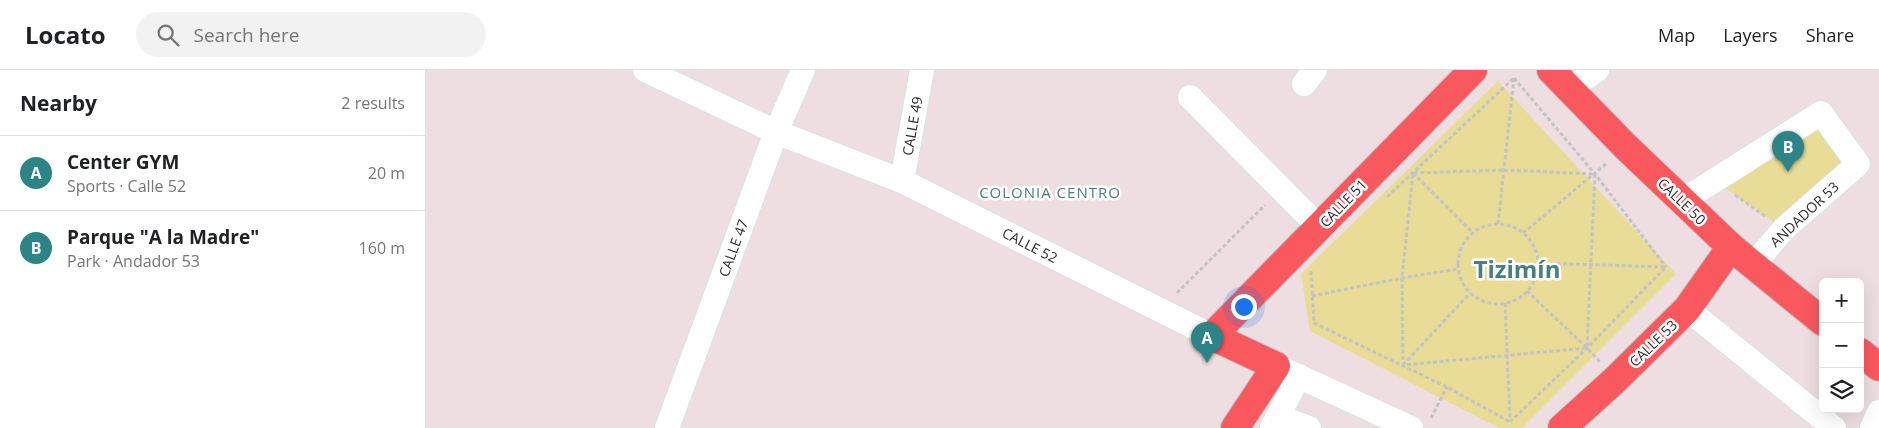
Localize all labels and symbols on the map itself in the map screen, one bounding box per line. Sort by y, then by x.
street label: CALLE 49 [897,95,927,157]
pin: B [1772,131,1804,172]
street label: CALLE 50 [1654,173,1710,229]
street label: CALLE 51 [1315,175,1371,231]
street label: ANDADOR 53 [1765,177,1843,251]
district label: COLONIA CENTRO [979,182,1121,202]
street label: CALLE 47 [714,217,752,279]
street label: CALLE 52 [999,223,1061,267]
district label: Tizimín [1474,252,1560,285]
your location [1231,294,1257,320]
street label: CALLE 53 [1625,315,1681,371]
pin: A [1191,322,1223,363]

